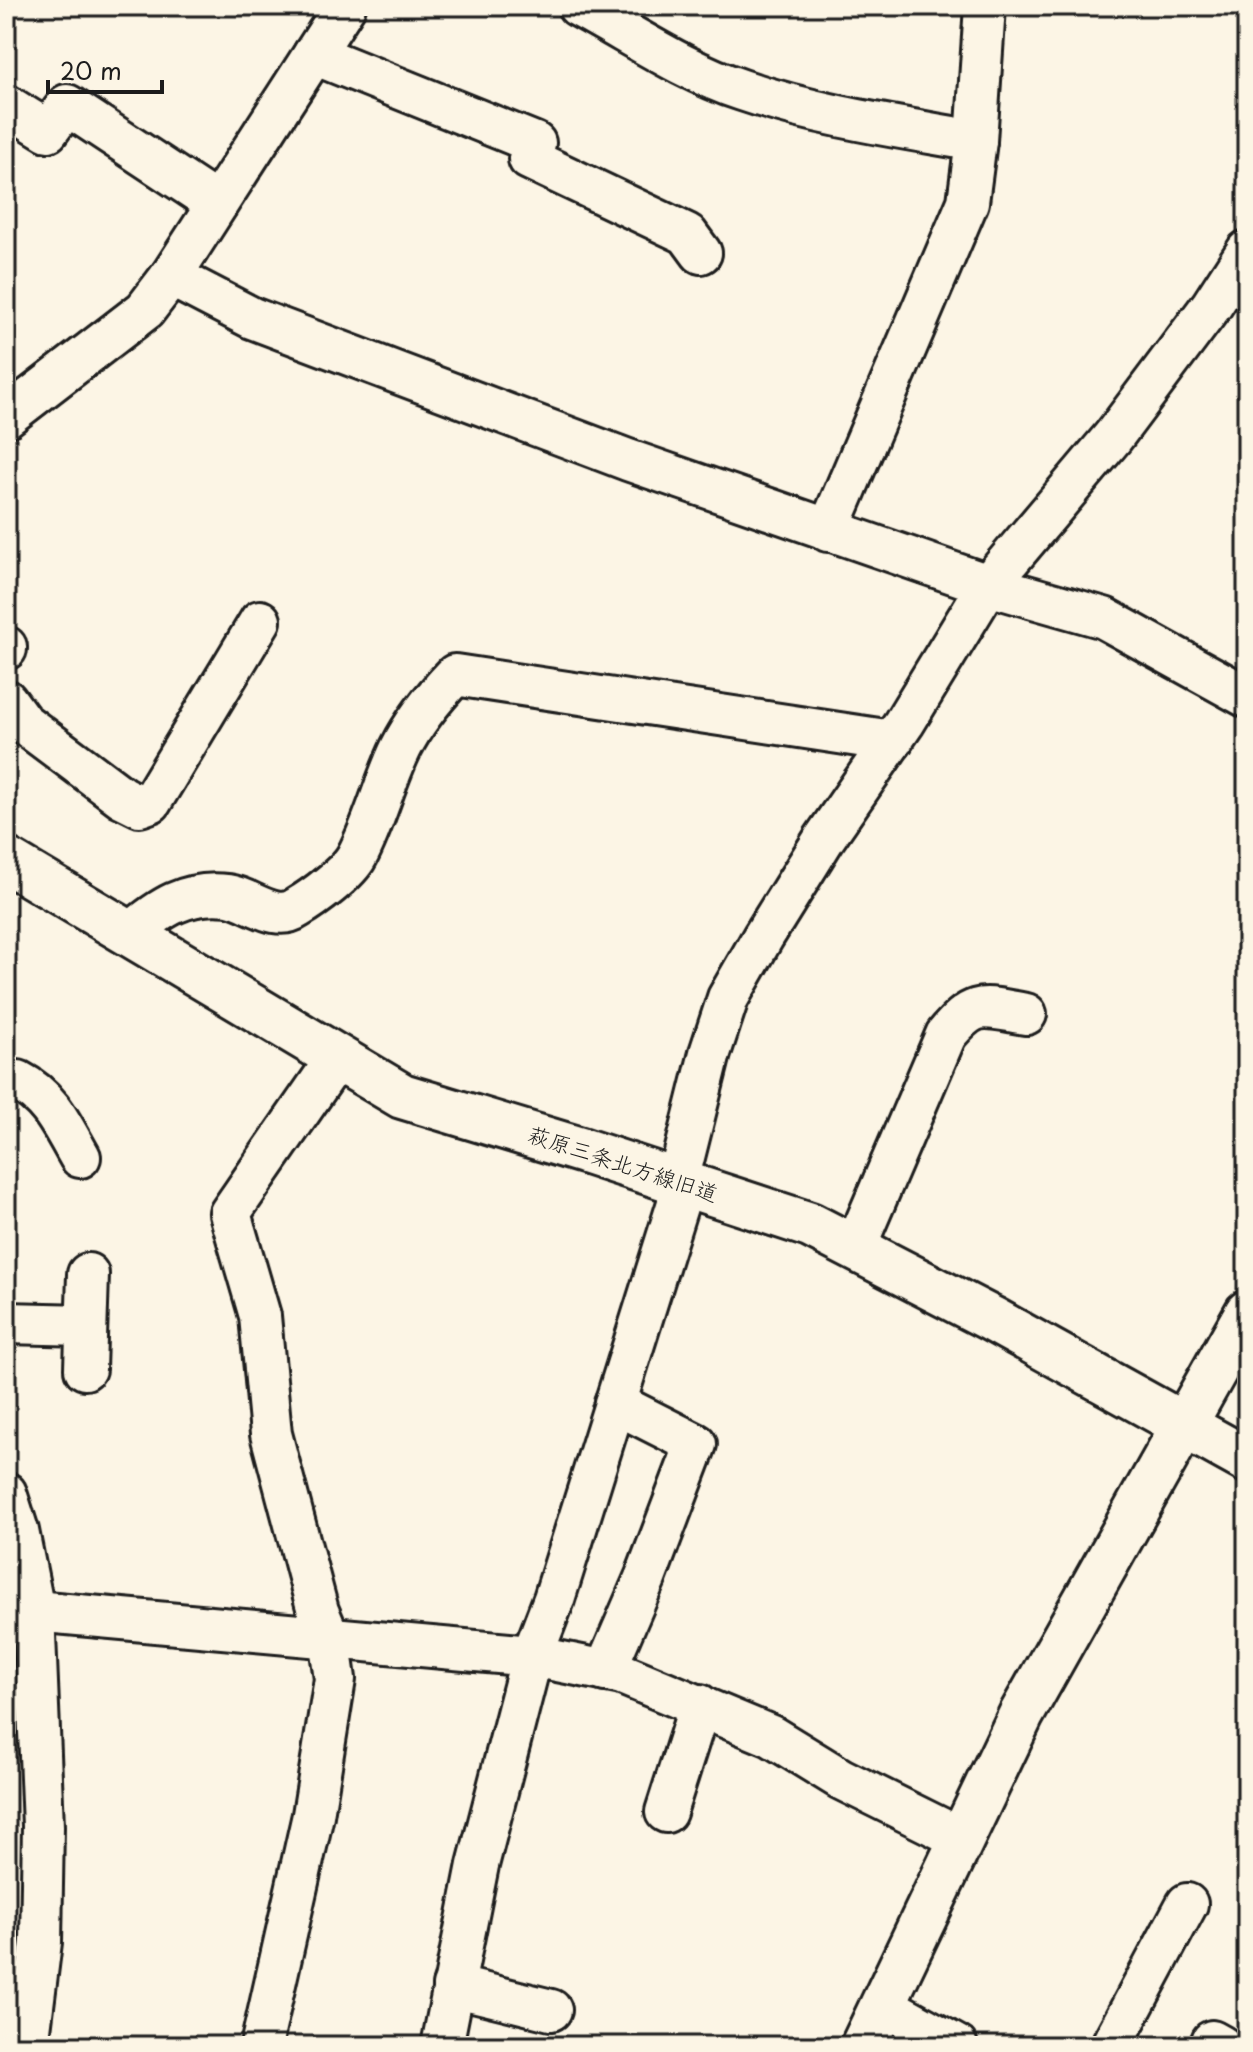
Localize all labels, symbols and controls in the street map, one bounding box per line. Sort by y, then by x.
scale bar [48,44,162,94]
text: 20 m [60,52,122,88]
street label: 萩原三条北方線旧道 [524,1116,723,1209]

